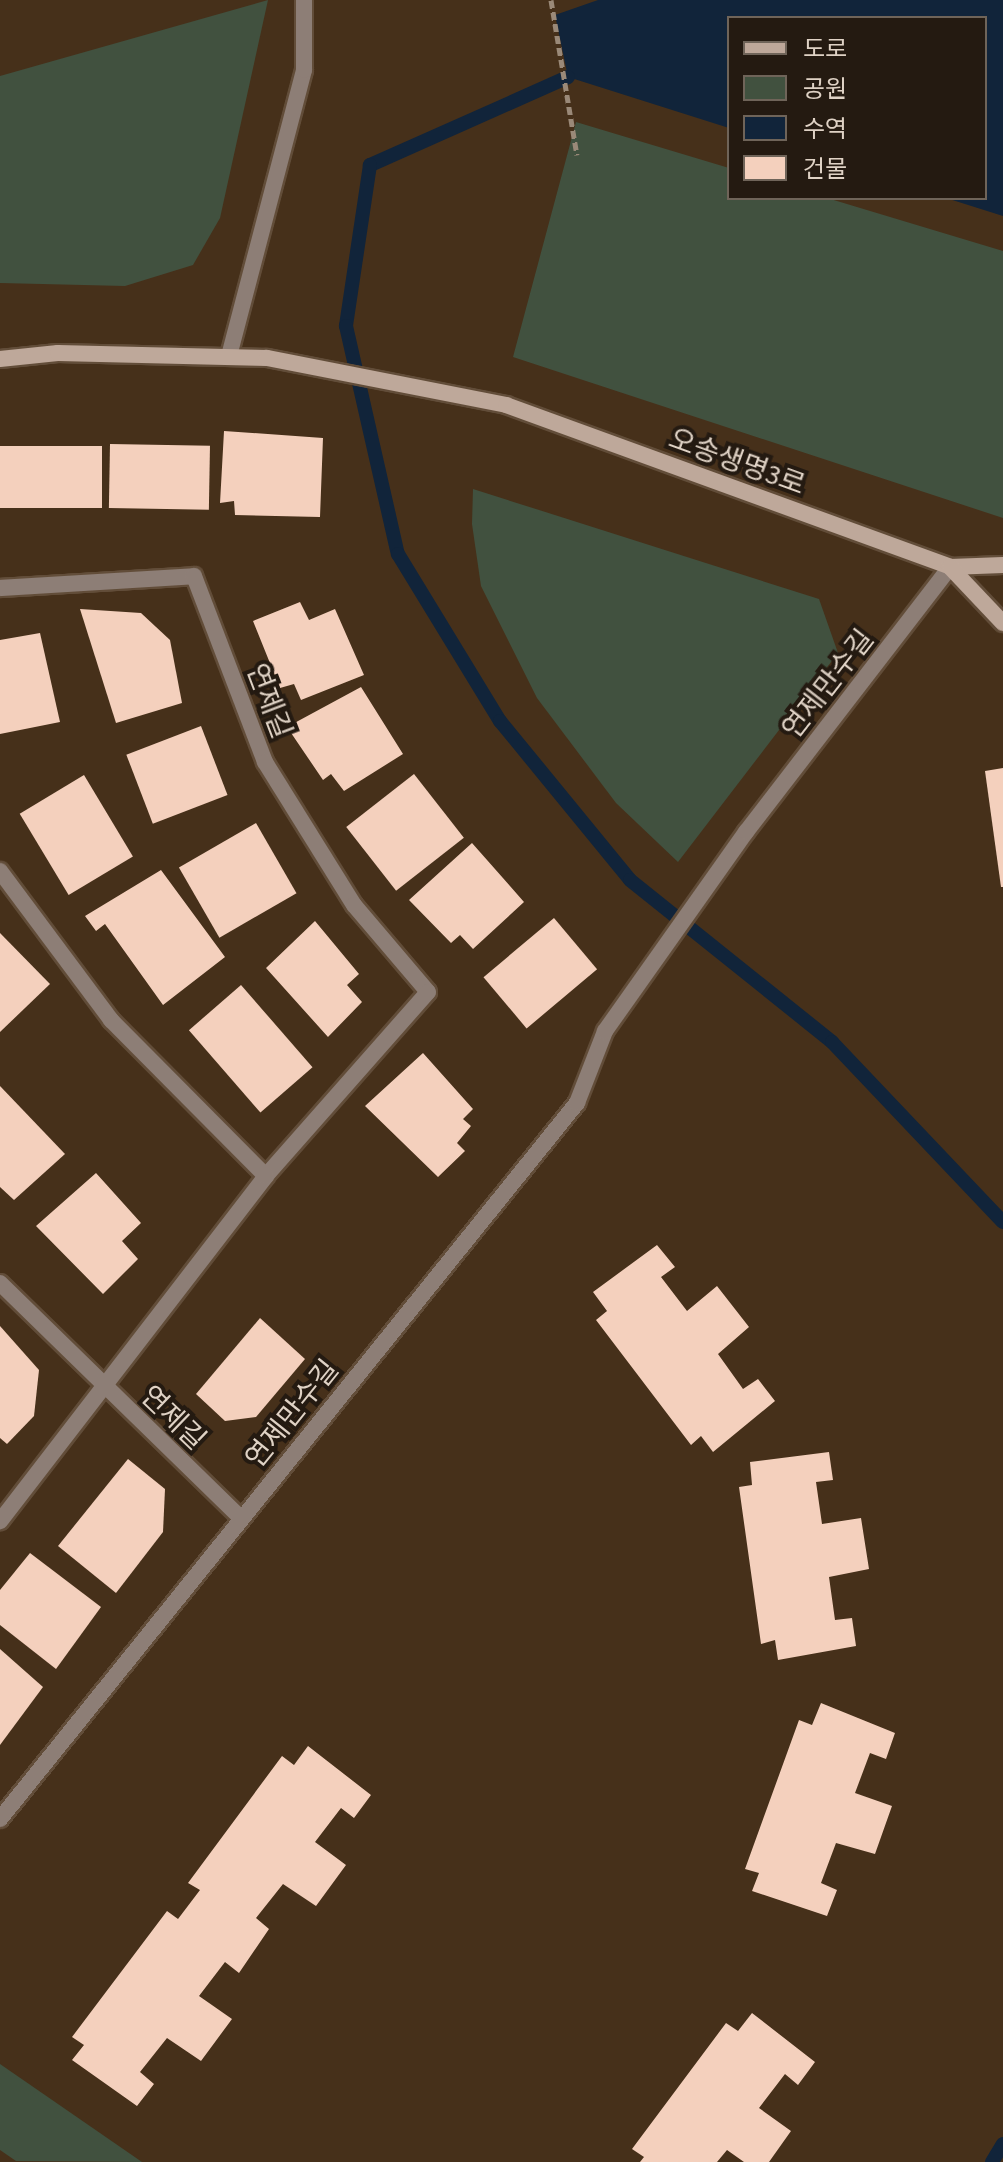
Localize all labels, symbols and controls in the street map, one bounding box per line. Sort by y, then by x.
legend [727,16,987,200]
text: 도로 [803,32,847,67]
text: 공원 [803,72,847,107]
text: 수역 [803,112,847,147]
text: 건물 [803,152,847,187]
street label: 오송생명3로 [664,422,810,502]
street label: 연제만수길 [775,623,881,745]
street label: 연제길 [239,659,299,743]
street label: 연제만수길 [238,1353,346,1475]
street label: 연제길 [134,1379,212,1457]

